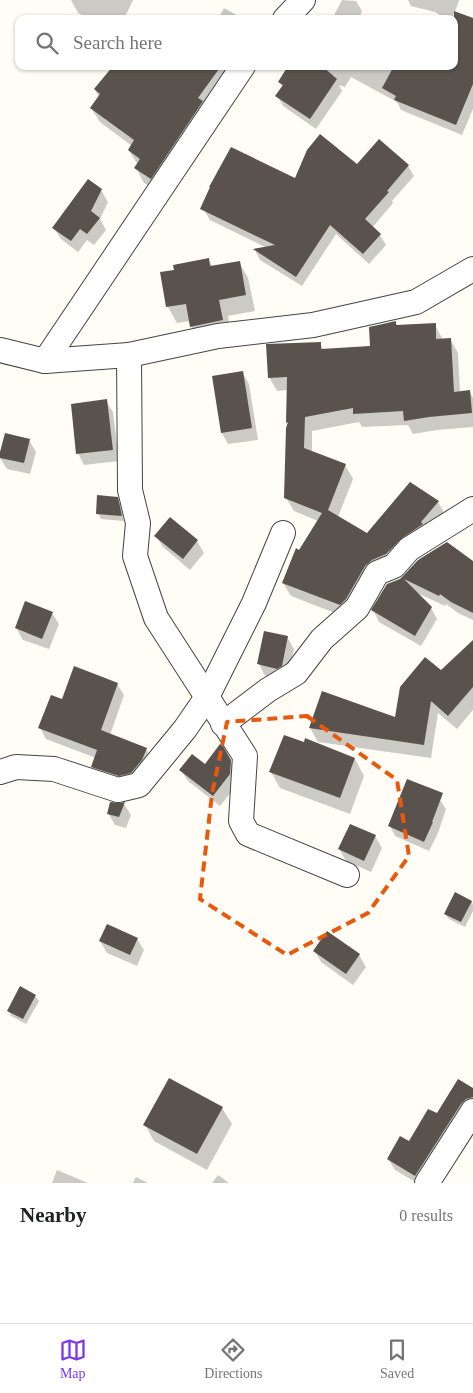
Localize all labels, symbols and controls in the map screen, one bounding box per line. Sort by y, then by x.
search box [15,15,458,70]
icon: search [33,29,61,57]
text: Search here [73,32,162,53]
text: Nearby [20,1203,87,1227]
text: 0 results [399,1207,453,1224]
tab: Map [59,1336,87,1382]
tab: Directions [204,1336,263,1382]
tab: Saved [380,1336,414,1382]

